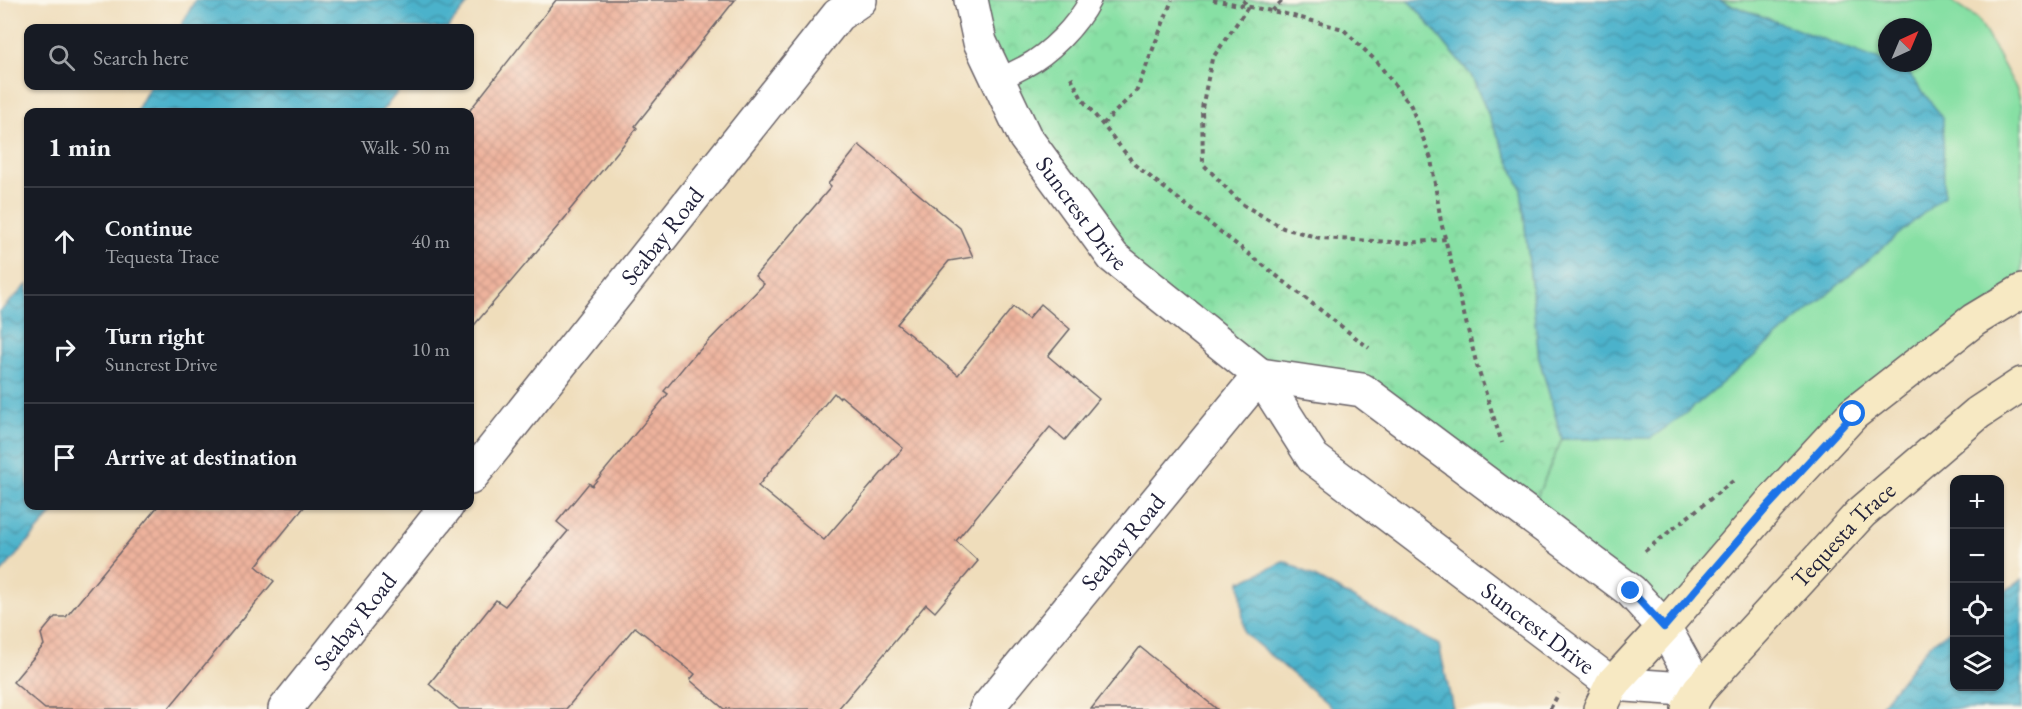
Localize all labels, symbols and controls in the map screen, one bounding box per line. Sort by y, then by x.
north arrow [1878,18,1932,72]
search box [24,24,474,90]
icon: search [45,41,78,74]
text: Search here [93,43,188,72]
text: 1 min [48,130,111,164]
text: Walk · 50 m [361,134,450,160]
street label: Suncrest Drive [1029,150,1134,277]
street label: Seabay Road [613,180,711,291]
text: Continue [105,214,192,243]
icon: ahead [48,225,81,258]
text: 40 m [411,228,450,254]
text: Tequesta Trace [105,243,219,269]
text: Turn right [105,322,204,351]
icon: right [48,333,81,366]
text: 10 m [411,336,450,362]
text: Suncrest Drive [105,351,217,377]
route start [1839,400,1865,426]
icon: arrive [48,441,81,474]
text: Arrive at destination [105,443,297,472]
street label: Tequesta Trace [1784,474,1902,594]
map controls [1950,475,2004,691]
button: + [1950,475,2004,529]
street label: Seabay Road [1074,486,1172,597]
button: − [1950,529,2004,583]
street label: Seabay Road [306,565,404,677]
street label: Suncrest Drive [1475,575,1601,681]
route end [1617,577,1643,603]
button: locate [1950,583,2004,637]
button: layers [1950,637,2004,691]

